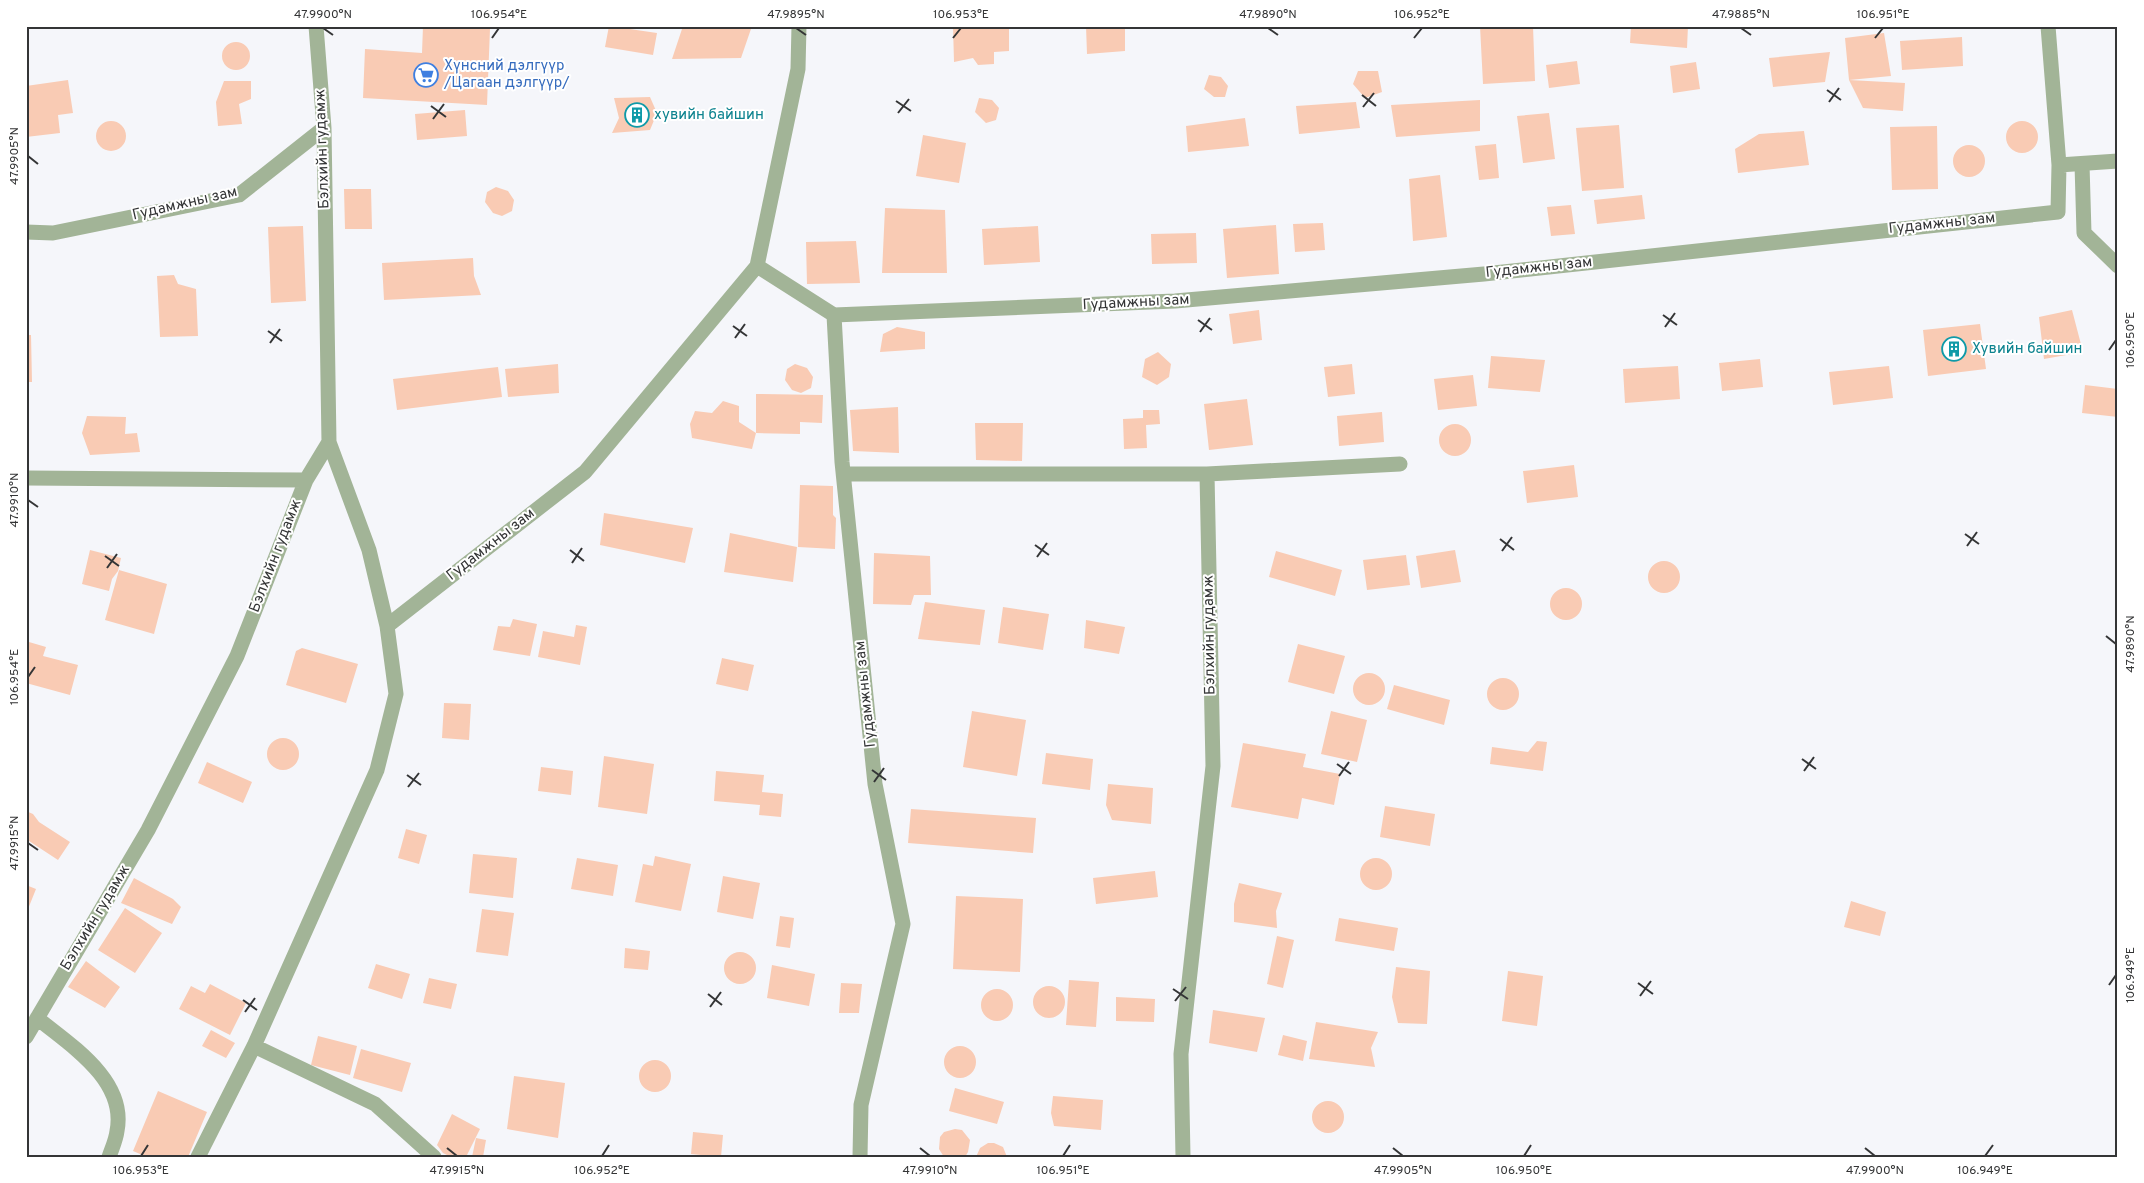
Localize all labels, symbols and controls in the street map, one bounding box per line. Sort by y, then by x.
text: 47.9900°N [294,7,352,23]
text: 106.954°E [471,7,527,23]
text: 47.9895°N [767,7,825,23]
text: 106.953°E [933,7,989,23]
text: 47.9890°N [1239,7,1297,23]
text: 106.952°E [1394,7,1450,23]
text: 47.9885°N [1712,7,1770,23]
text: 106.951°E [1856,7,1910,23]
place label: Хүнсний дэлгүүр /Цагаан дэлгүүр/ [443,57,570,93]
supermarket icon: Хүнсний дэлгүүр /Цагаан дэлгүүр/ [413,62,439,88]
street label: Бэлхийн гудамж [311,88,335,209]
building icon: хувийн байшин [624,102,650,128]
place label: хувийн байшин [654,106,764,125]
text: 47.9905°N [7,127,23,185]
street label: Гудамжны зам [131,183,239,225]
street label: Гудамжны зам [1888,209,1996,239]
street label: Гудамжны зам [1485,253,1593,283]
street label: Гудамжны зам [1082,291,1190,315]
text: 106.950°E [2123,312,2139,368]
building icon: Хувийн байшин [1941,336,1967,362]
place label: Хувийн байшин [1972,340,2083,359]
text: 47.9910°N [7,472,23,528]
street label: Бэлхийн гудамж [246,496,306,615]
street label: Гудамжны зам [443,505,539,585]
street label: Бэлхийн гудамж [1199,575,1221,695]
text: 47.9890°N [2123,615,2139,673]
street label: Гудамжны зам [851,640,881,748]
text: 106.954°E [7,649,23,705]
text: 47.9915°N [7,816,23,870]
street label: Бэлхийн гудамж [57,861,135,974]
text: 106.949°E [2123,947,2139,1003]
text: 106.953°E [113,1163,169,1179]
text: 47.9915°N [430,1163,484,1179]
text: 106.952°E [574,1163,630,1179]
text: 47.9910°N [902,1163,958,1179]
text: 106.951°E [1036,1163,1090,1179]
text: 47.9905°N [1374,1163,1432,1179]
text: 106.950°E [1496,1163,1552,1179]
text: 47.9900°N [1846,1163,1904,1179]
text: 106.949°E [1957,1163,2013,1179]

